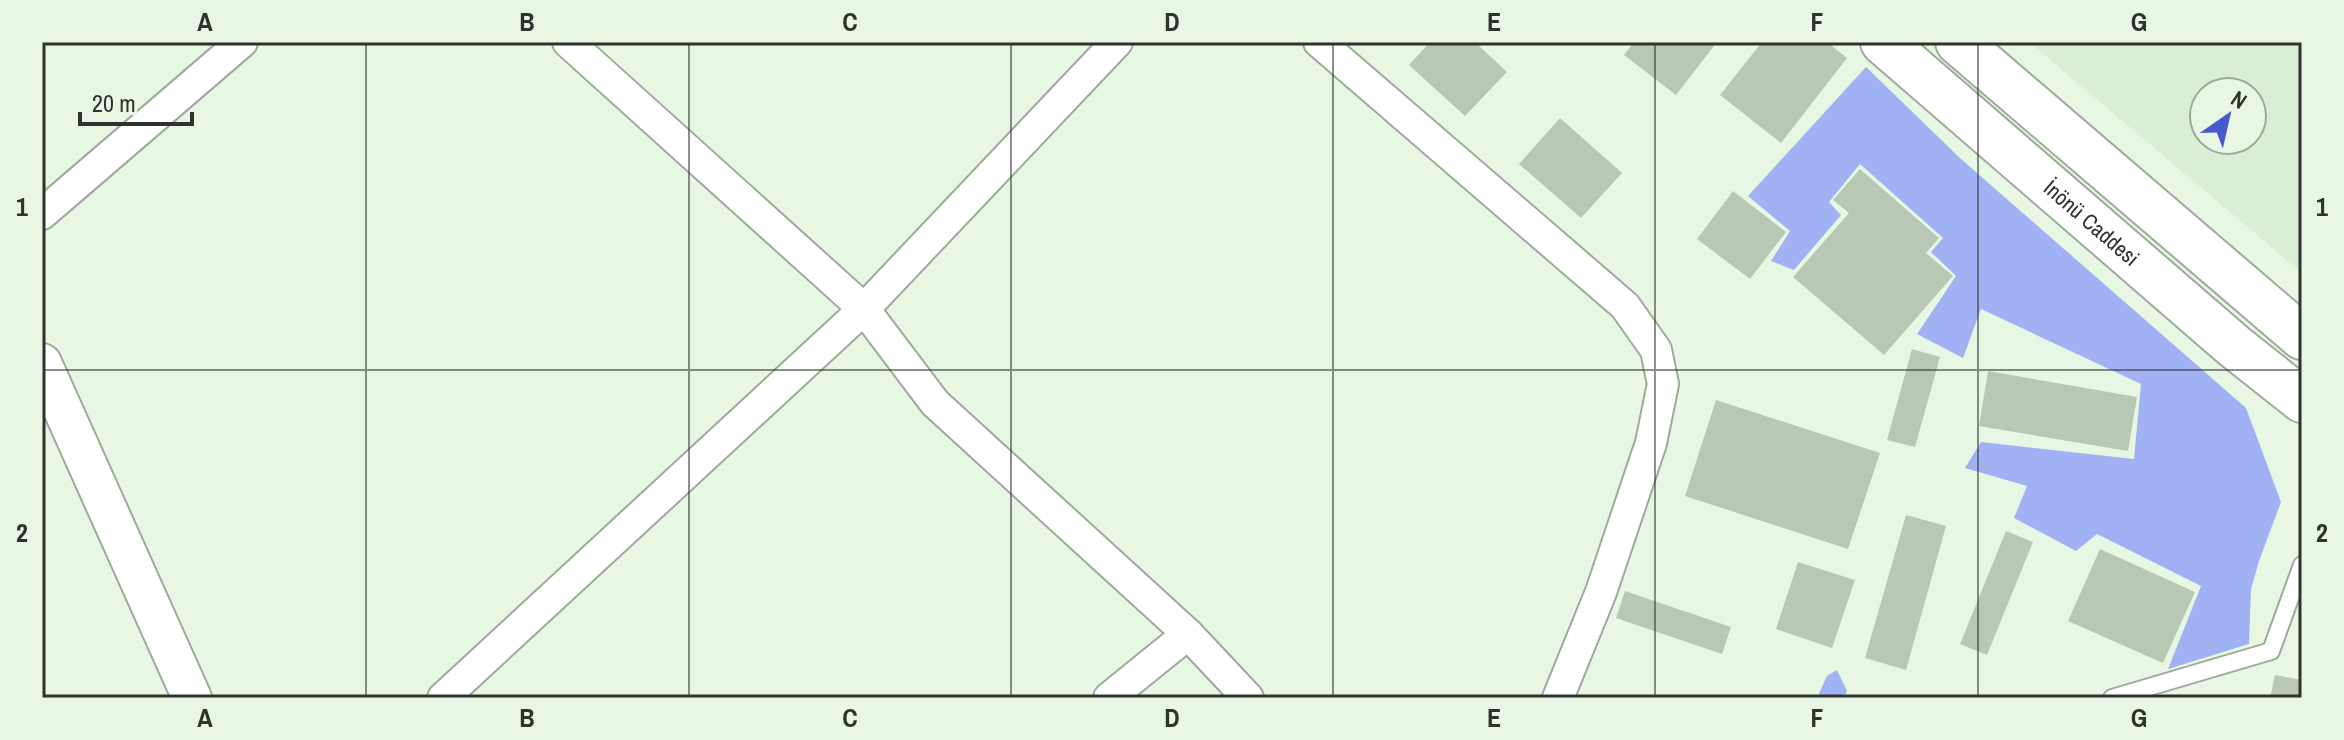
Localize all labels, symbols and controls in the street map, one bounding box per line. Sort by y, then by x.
text: A [197,4,213,39]
text: B [519,4,535,39]
text: C [842,4,858,39]
text: D [1164,4,1180,39]
text: E [1487,4,1501,39]
text: F [1810,4,1824,39]
text: G [2131,4,2147,39]
scale bar [80,76,192,126]
north arrow [2188,76,2268,156]
text: N [2225,83,2253,115]
text: 20 m [92,87,136,119]
street label: İnönü Caddesi [2037,173,2146,273]
text: 1 [16,189,28,224]
text: 1 [2316,189,2328,224]
text: 2 [16,515,28,550]
text: 2 [2316,515,2328,550]
text: A [197,700,213,735]
text: B [519,700,535,735]
text: C [842,700,858,735]
text: D [1164,700,1180,735]
text: E [1487,700,1501,735]
text: F [1810,700,1824,735]
text: G [2131,700,2147,735]

